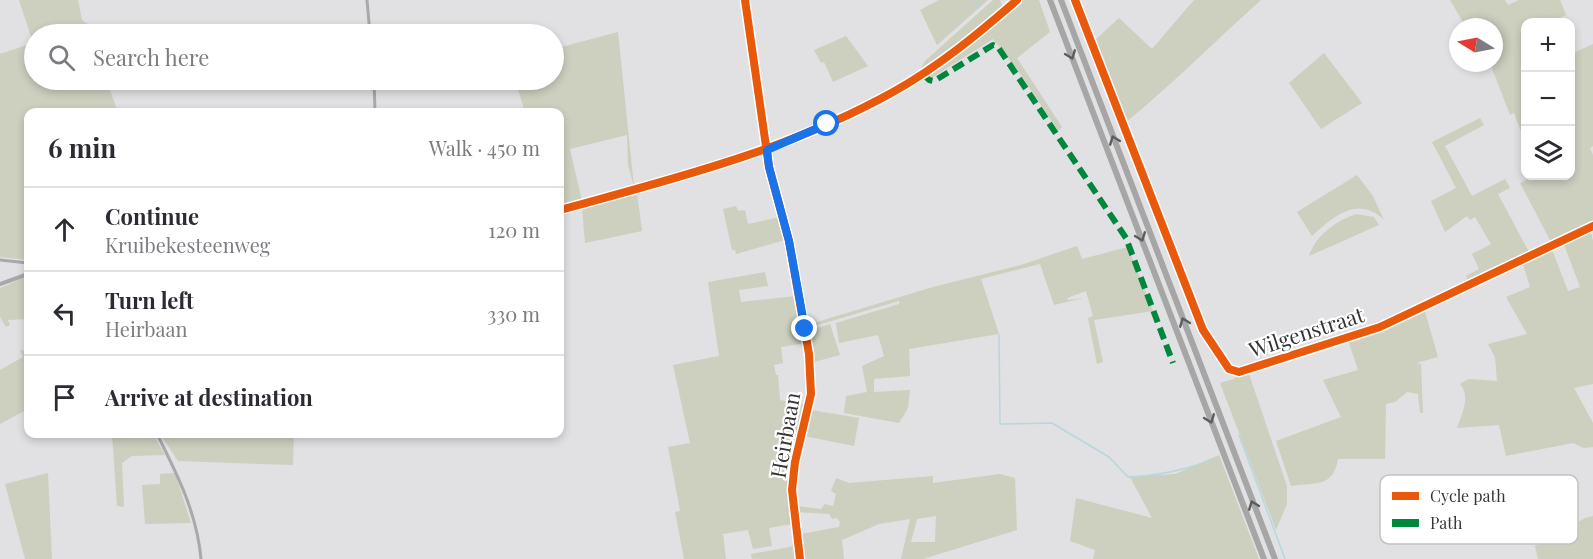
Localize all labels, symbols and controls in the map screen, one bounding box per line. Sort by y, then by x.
north arrow [1449,18,1503,72]
map controls [1521,18,1575,180]
button: + [1521,18,1575,72]
search box [24,24,564,90]
icon: search [45,41,78,74]
text: Search here [93,42,209,72]
one-way arrow [1064,48,1076,59]
button: − [1521,72,1575,126]
route start [813,110,839,136]
button: layers [1521,126,1575,180]
text: 6 min [48,130,116,165]
text: Walk · 450 m [429,134,540,161]
one-way arrow [1109,135,1122,146]
text: Continue [105,201,199,231]
icon: ahead [48,213,81,246]
text: 120 m [488,216,540,243]
text: Kruibekesteenweg [105,231,270,258]
one-way arrow [1133,231,1146,242]
text: Turn left [105,285,194,315]
icon: left [48,297,81,330]
street label: Wilgenstraat [1244,299,1368,363]
text: 330 m [487,300,540,327]
text: Heirbaan [105,315,187,342]
route end [791,315,817,341]
one-way arrow [1178,318,1191,328]
icon: arrive [48,381,81,414]
text: Arrive at destination [105,382,313,412]
street label: Heirbaan [763,390,805,480]
one-way arrow [1203,413,1216,424]
legend [1380,475,1578,544]
text: Cycle path [1430,485,1506,506]
one-way arrow [1248,500,1260,511]
text: Path [1430,512,1463,533]

